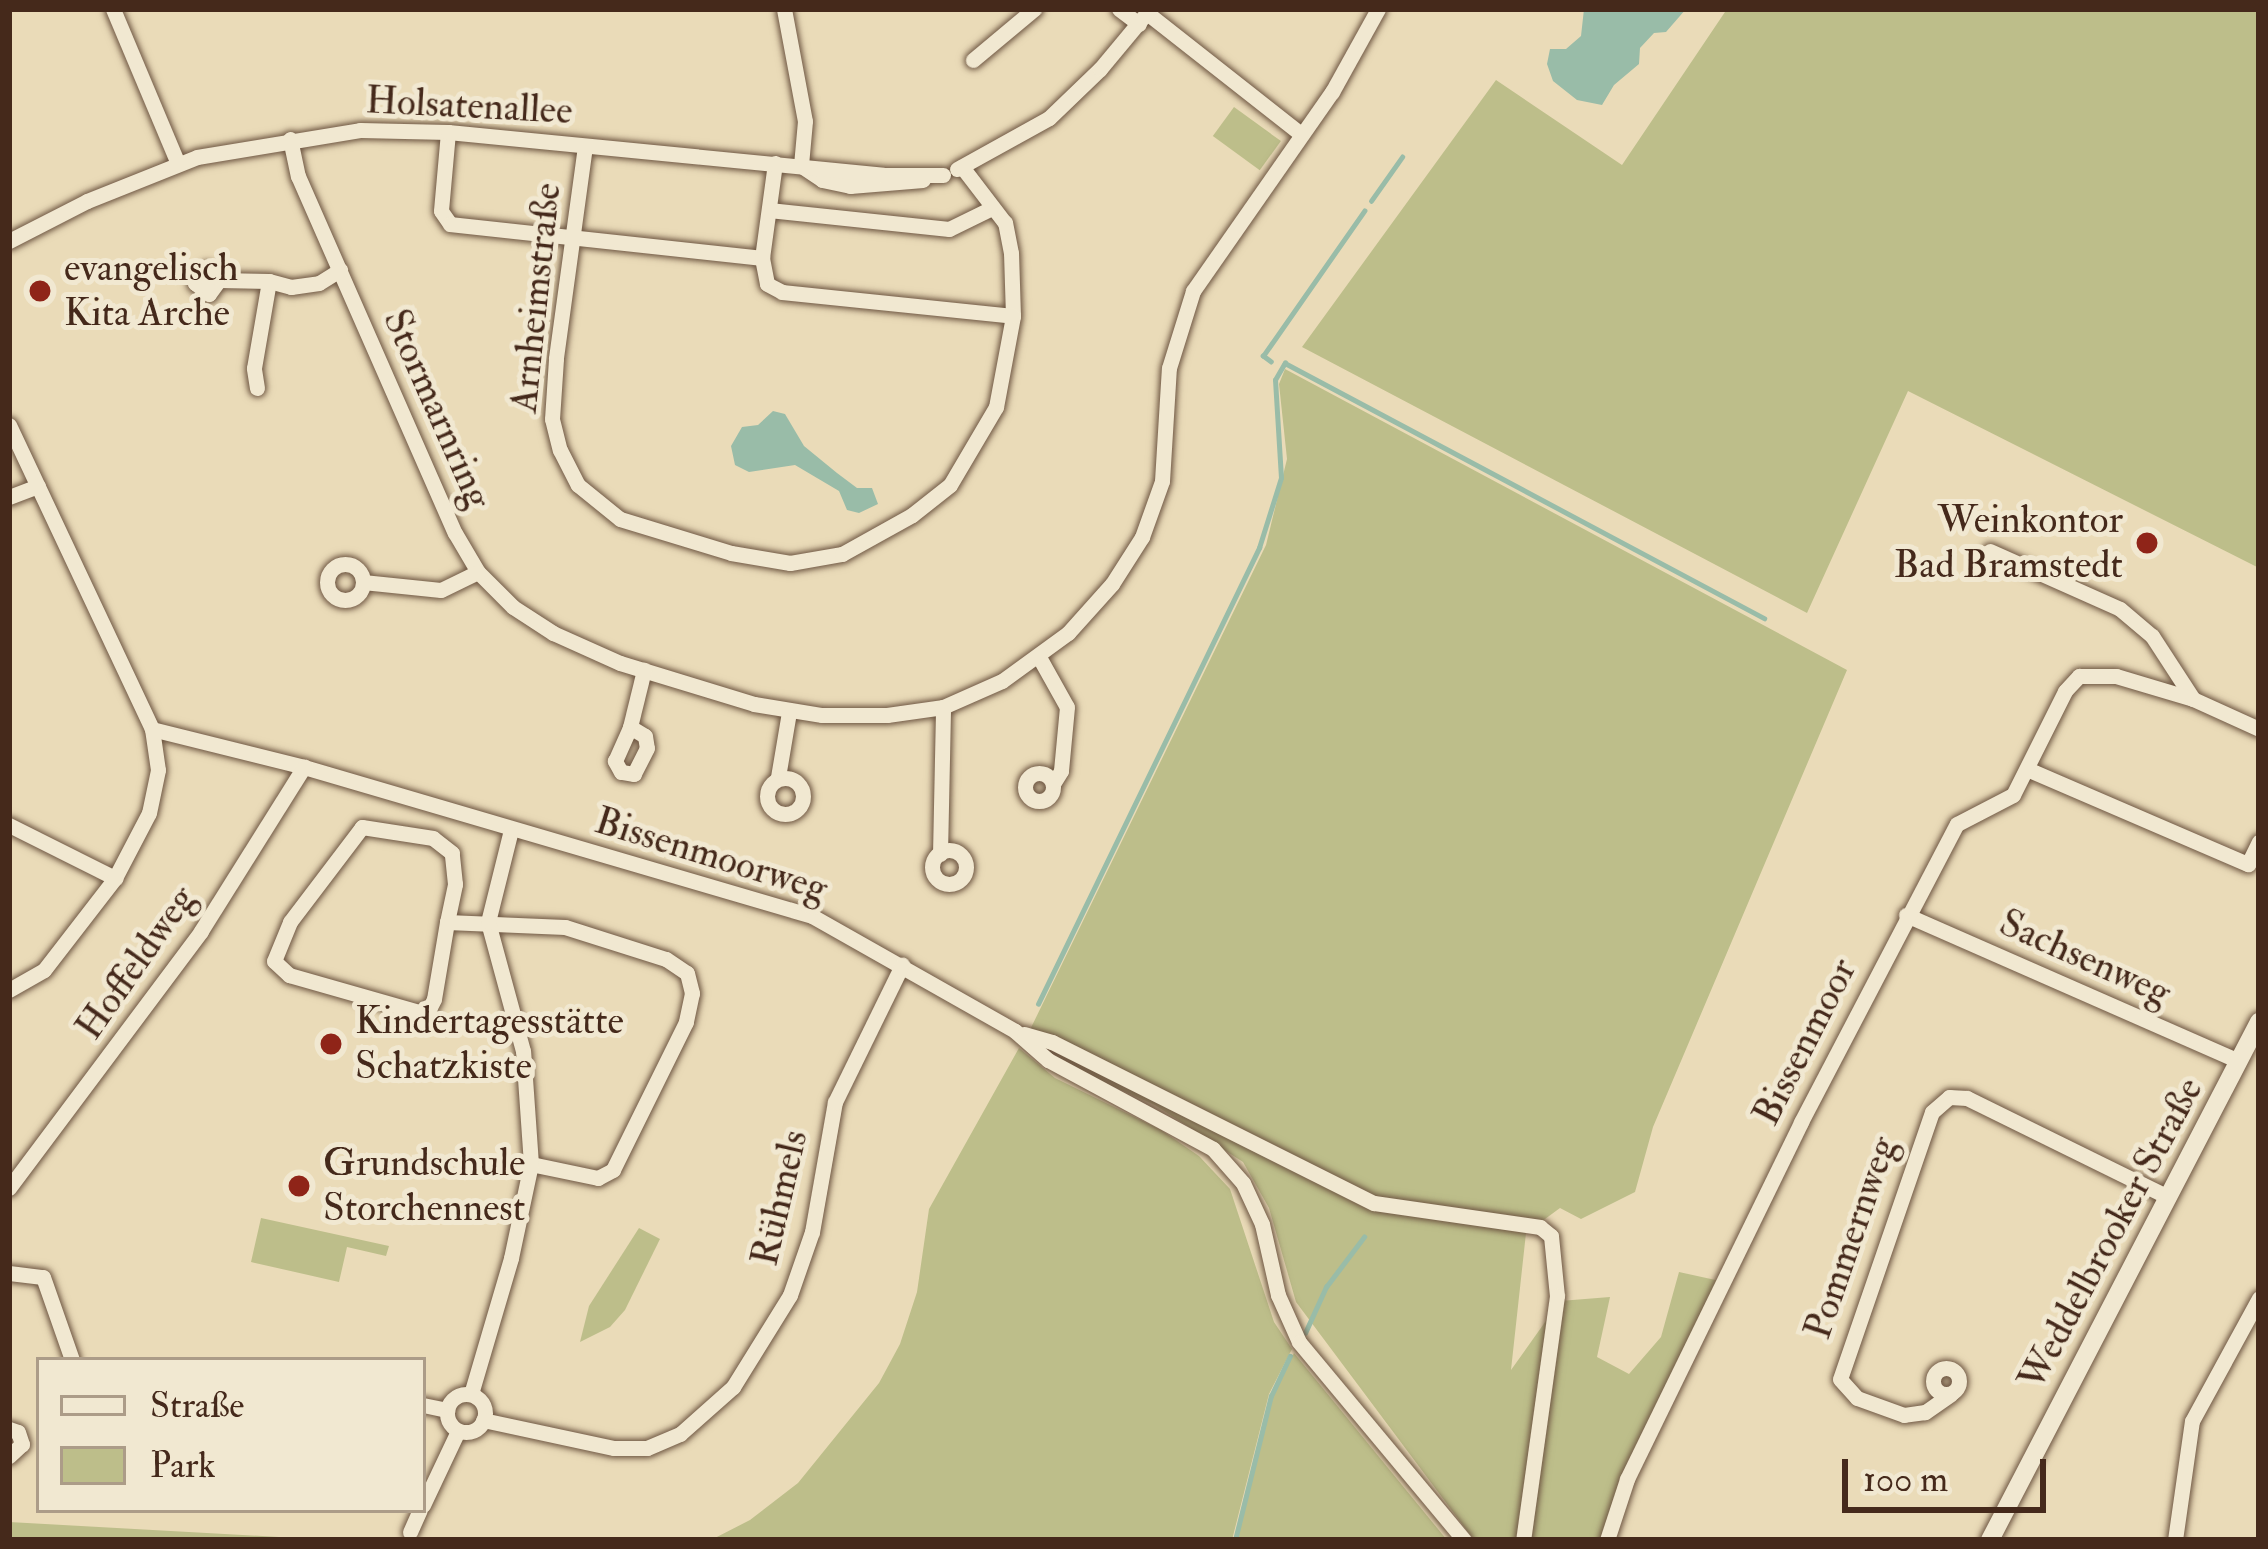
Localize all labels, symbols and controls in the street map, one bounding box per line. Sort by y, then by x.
street label: Holsatenallee [364,77,574,135]
street label: Arnheimstraße [501,181,571,415]
place label: evangelisch Kita Arche [64,246,238,337]
marker: evangelisch Kita Arche [27,278,53,304]
street label: Stormarnring [372,302,502,516]
place label: Weinkontor Bad Bramstedt [1894,498,2123,589]
marker: Weinkontor Bad Bramstedt [2134,530,2160,556]
street label: Bissenmoorweg [589,797,833,913]
street label: Hoffeldweg [66,877,206,1049]
street label: Sachsenweg [1992,900,2178,1016]
street label: Bissenmoor [1743,951,1867,1133]
place label: Kindertagesstätte Schatzkiste [355,999,624,1090]
marker: Kindertagesstätte Schatzkiste [318,1031,344,1057]
street label: Weddelbrooker Straße [2009,1070,2213,1398]
street label: Rühmels [742,1126,818,1270]
street label: Pommernweg [1795,1131,1907,1345]
place label: Grundschule Storchennest [323,1141,525,1232]
marker: Grundschule Storchennest [286,1173,312,1199]
legend [36,1357,426,1513]
text: Straße [150,1383,244,1428]
scale bar [1848,1435,2052,1509]
text: Park [150,1443,216,1488]
text: 100 m [1863,1457,1948,1502]

